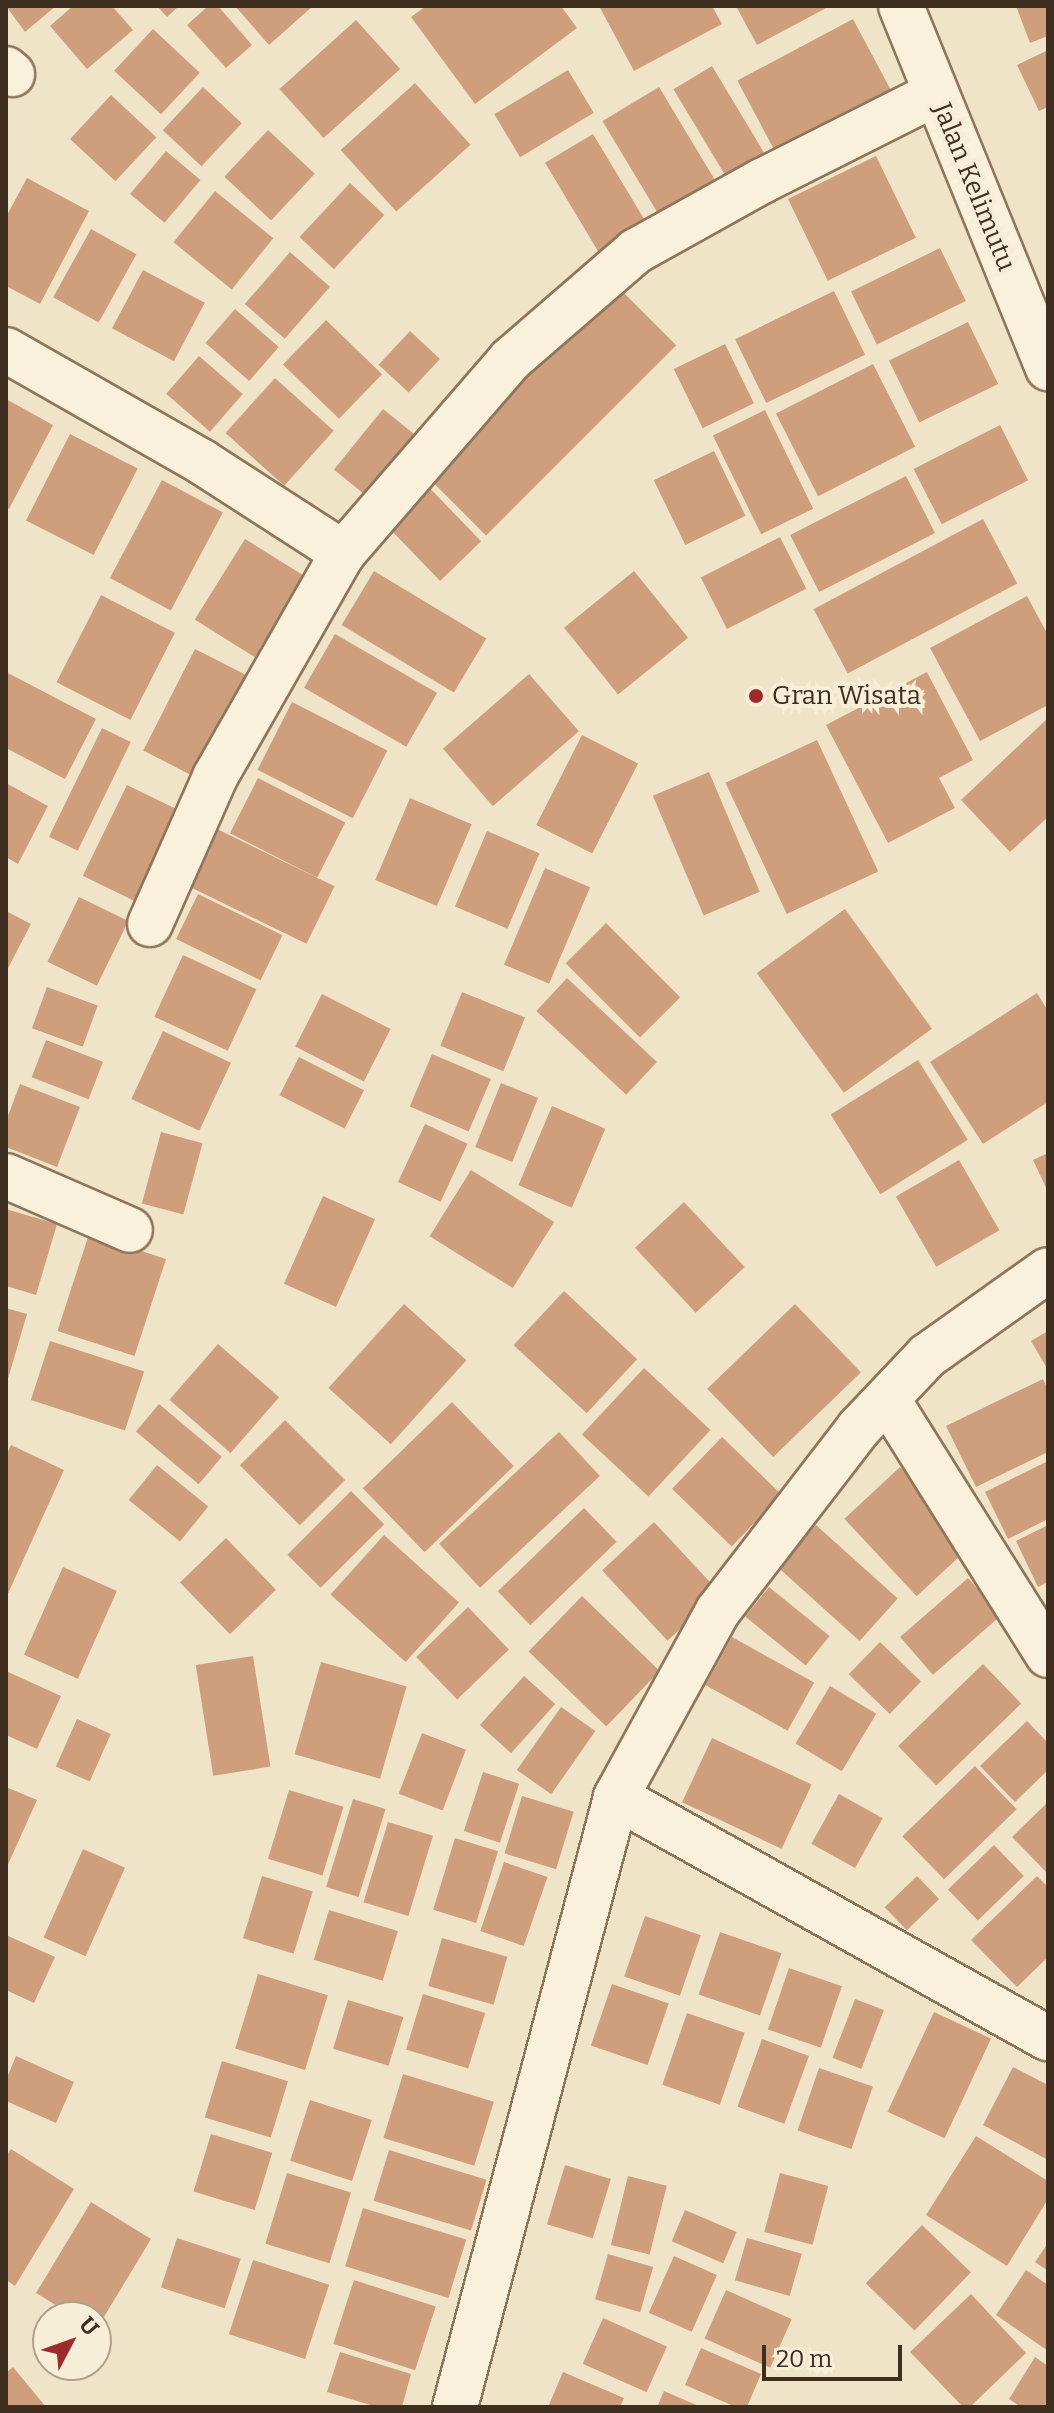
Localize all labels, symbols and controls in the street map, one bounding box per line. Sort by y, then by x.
street label: Jalan Kelimutu [926,98,1022,276]
place label: Gran Wisata [772,680,921,712]
marker: Gran Wisata [747,687,765,705]
north arrow [32,2301,112,2381]
text: U [73,2311,105,2341]
scale bar [766,2329,906,2379]
text: 20 m [776,2345,832,2373]

